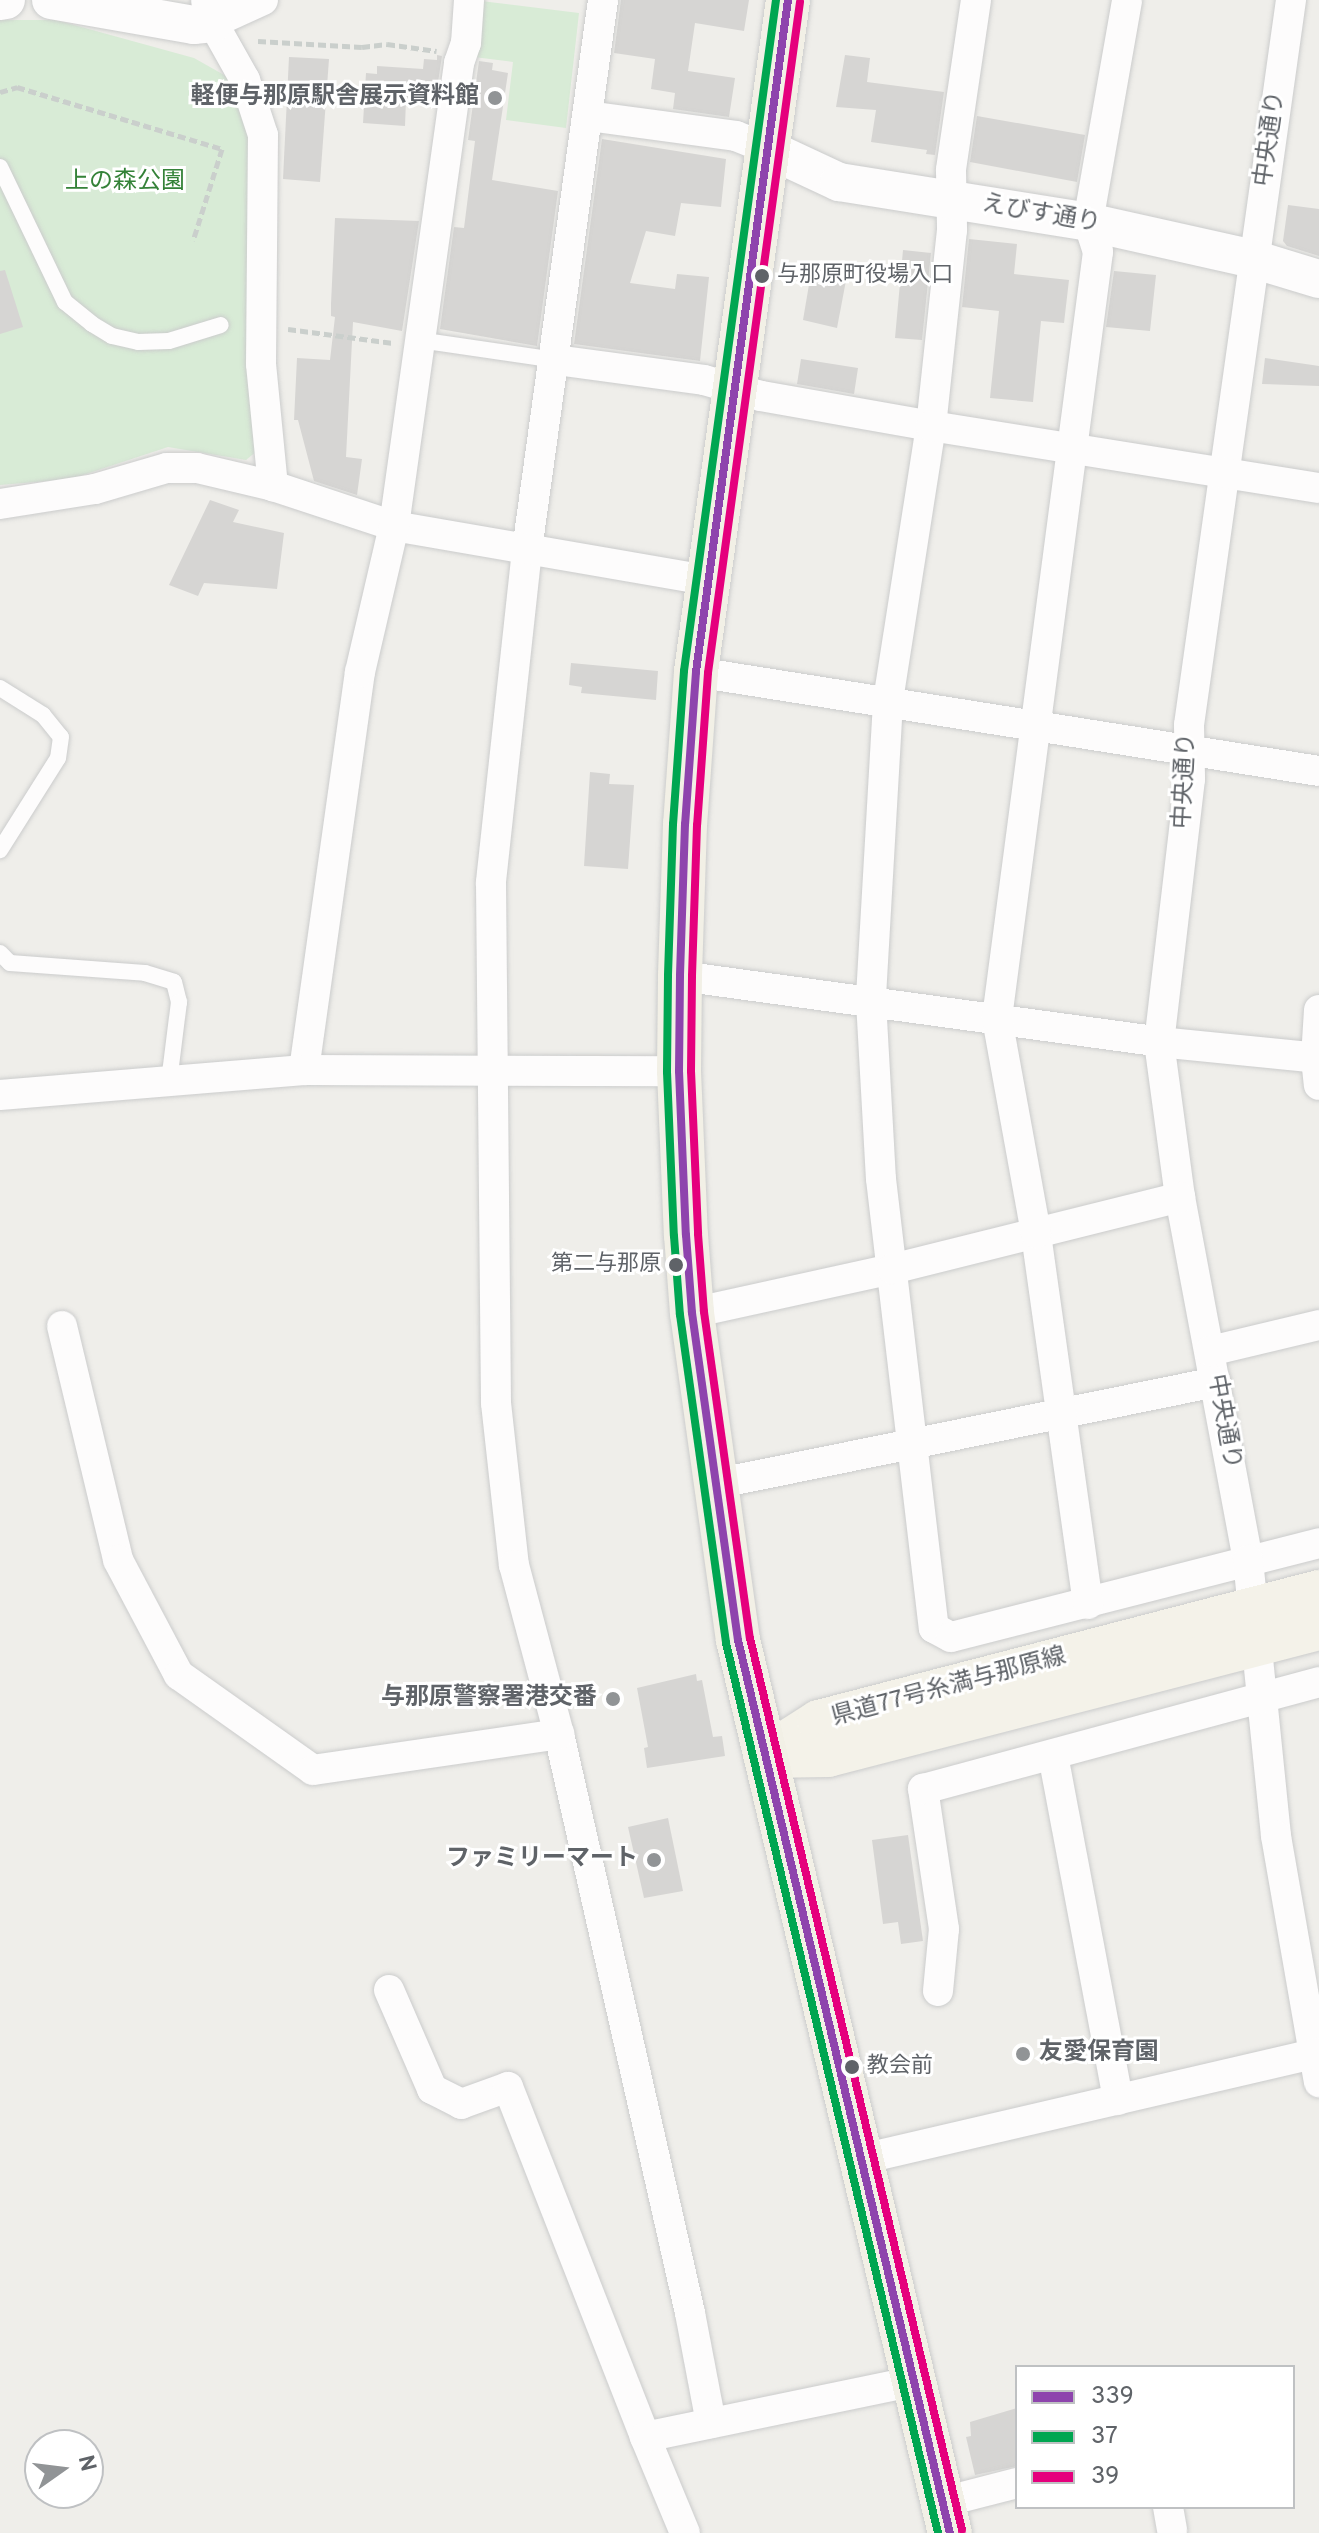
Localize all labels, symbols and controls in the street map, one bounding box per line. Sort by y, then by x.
place label: 軽便与那原駅舎展示資料館 [191,84,479,112]
marker: 軽便与那原駅舎展示資料館 [486,89,504,107]
street label: 中央通り [1250,89,1292,189]
park label: 上の森公園 [65,169,185,197]
street label: えびす通り [979,190,1103,240]
place label: 与那原町役場入口 [777,263,953,289]
marker: 与那原町役場入口 [754,268,770,284]
street label: 中央通り [1169,732,1203,830]
place label: 第二与那原 [551,1252,661,1278]
marker: 第二与那原 [668,1257,684,1273]
street label: 中央通り [1200,1372,1246,1472]
street label: 県道77号糸満与那原線 [828,1643,1070,1733]
place label: 与那原警察署港交番 [381,1685,597,1713]
marker: 与那原警察署港交番 [604,1690,622,1708]
place label: ファミリーマート [446,1846,638,1874]
marker: ファミリーマート [645,1851,663,1869]
place label: 友愛保育園 [1039,2040,1159,2068]
marker: 友愛保育園 [1014,2045,1032,2063]
place label: 教会前 [867,2054,933,2080]
marker: 教会前 [844,2059,860,2075]
legend [1015,2365,1295,2509]
text: 339 [1091,2382,1134,2412]
text: 37 [1091,2422,1118,2452]
north arrow [24,2429,104,2509]
text: N [71,2453,101,2474]
text: 39 [1091,2462,1119,2492]

